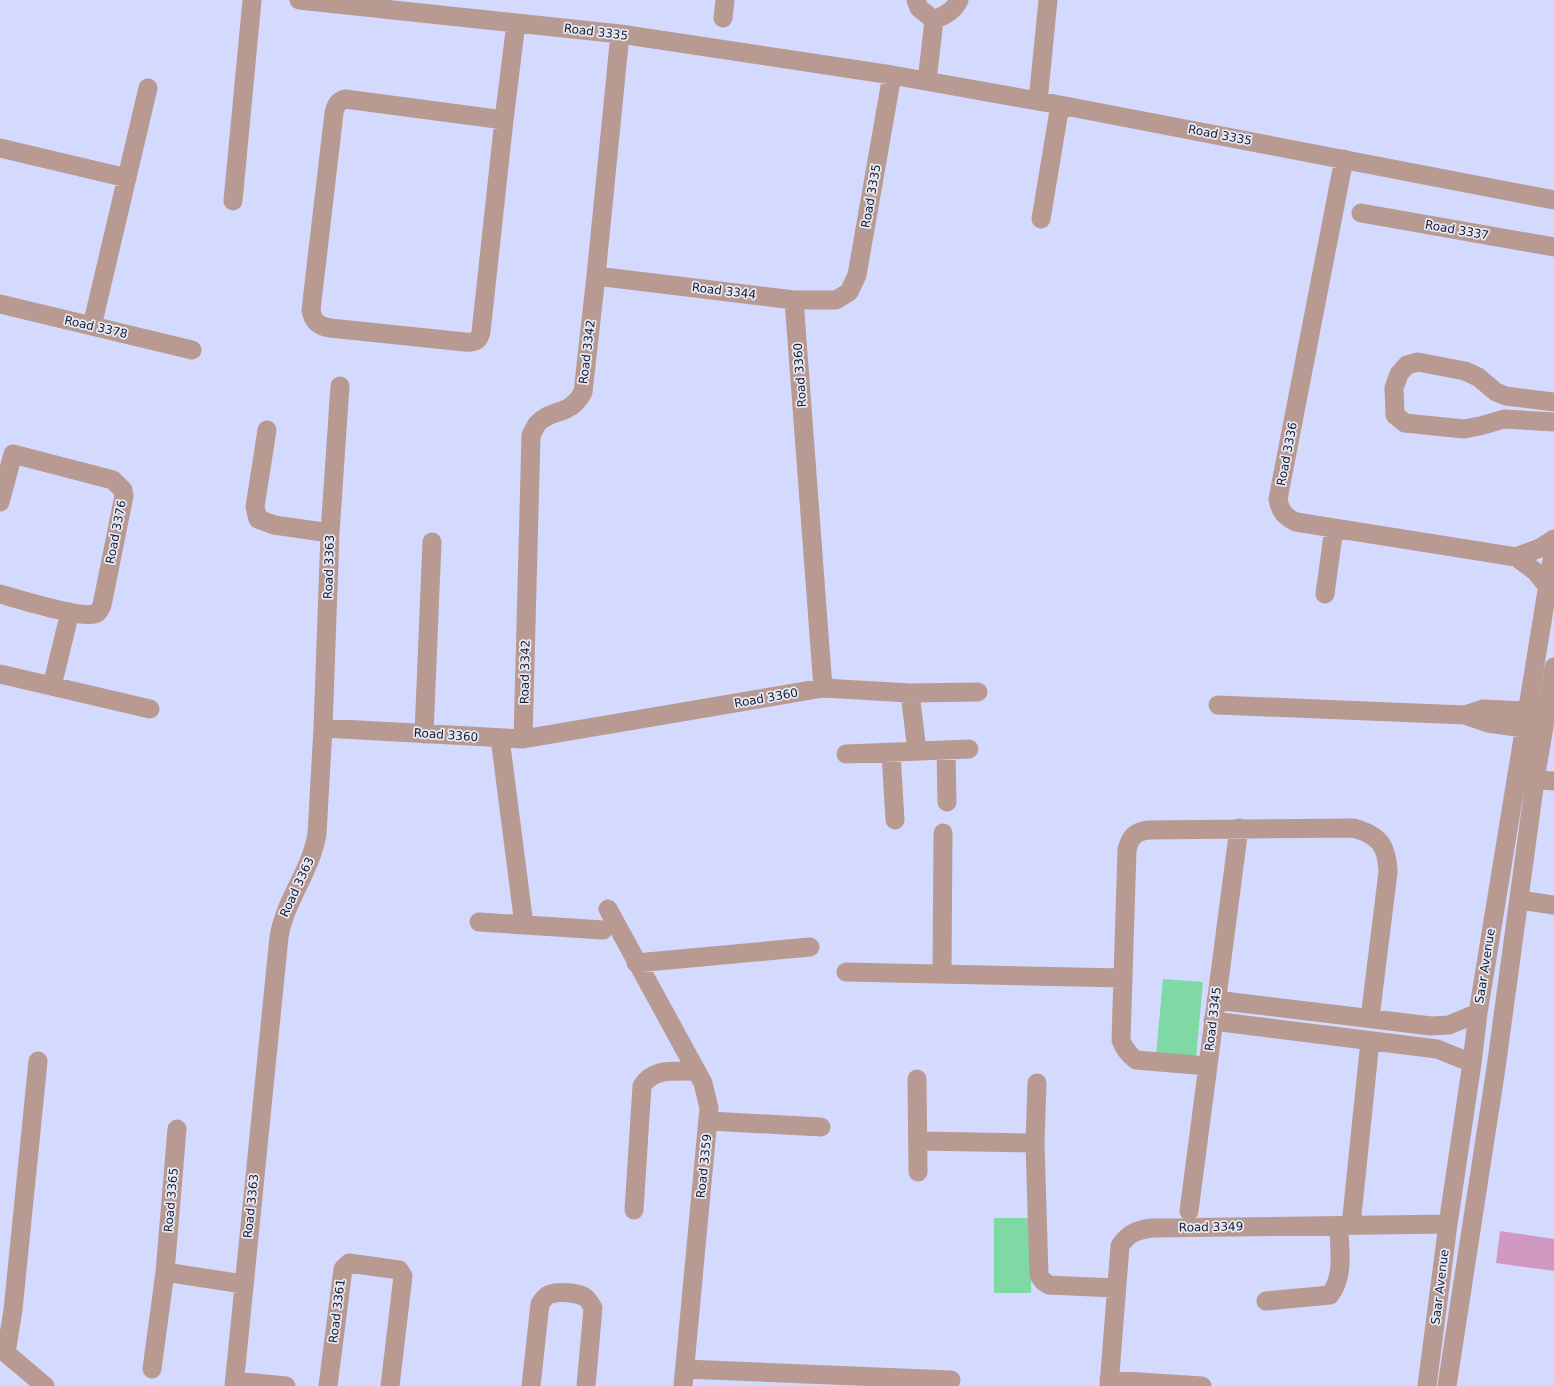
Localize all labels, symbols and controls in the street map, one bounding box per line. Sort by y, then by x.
street label: Road 3335 [563,21,629,43]
street label: Road 3335 [1187,122,1253,148]
street label: Road 3335 [859,163,883,229]
street label: Road 3337 [1424,218,1490,242]
street label: Road 3344 [691,280,757,302]
street label: Road 3378 [63,313,129,341]
street label: Road 3342 [576,319,598,385]
street label: Road 3360 [791,342,809,408]
street label: Road 3336 [1274,421,1300,487]
street label: Road 3376 [103,499,129,565]
street label: Road 3363 [321,535,337,599]
street label: Road 3342 [517,640,533,704]
street label: Road 3360 [733,686,799,710]
street label: Road 3360 [413,726,479,744]
street label: Road 3363 [277,855,317,919]
street label: Saar Avenue [1472,928,1498,1004]
street label: Road 3345 [1202,986,1224,1052]
street label: Road 3359 [694,1133,714,1199]
street label: Road 3365 [161,1167,181,1233]
street label: Road 3363 [241,1173,261,1239]
street label: Road 3349 [1179,1219,1243,1235]
street label: Saar Avenue [1428,1249,1452,1325]
street label: Road 3361 [326,1278,348,1344]

